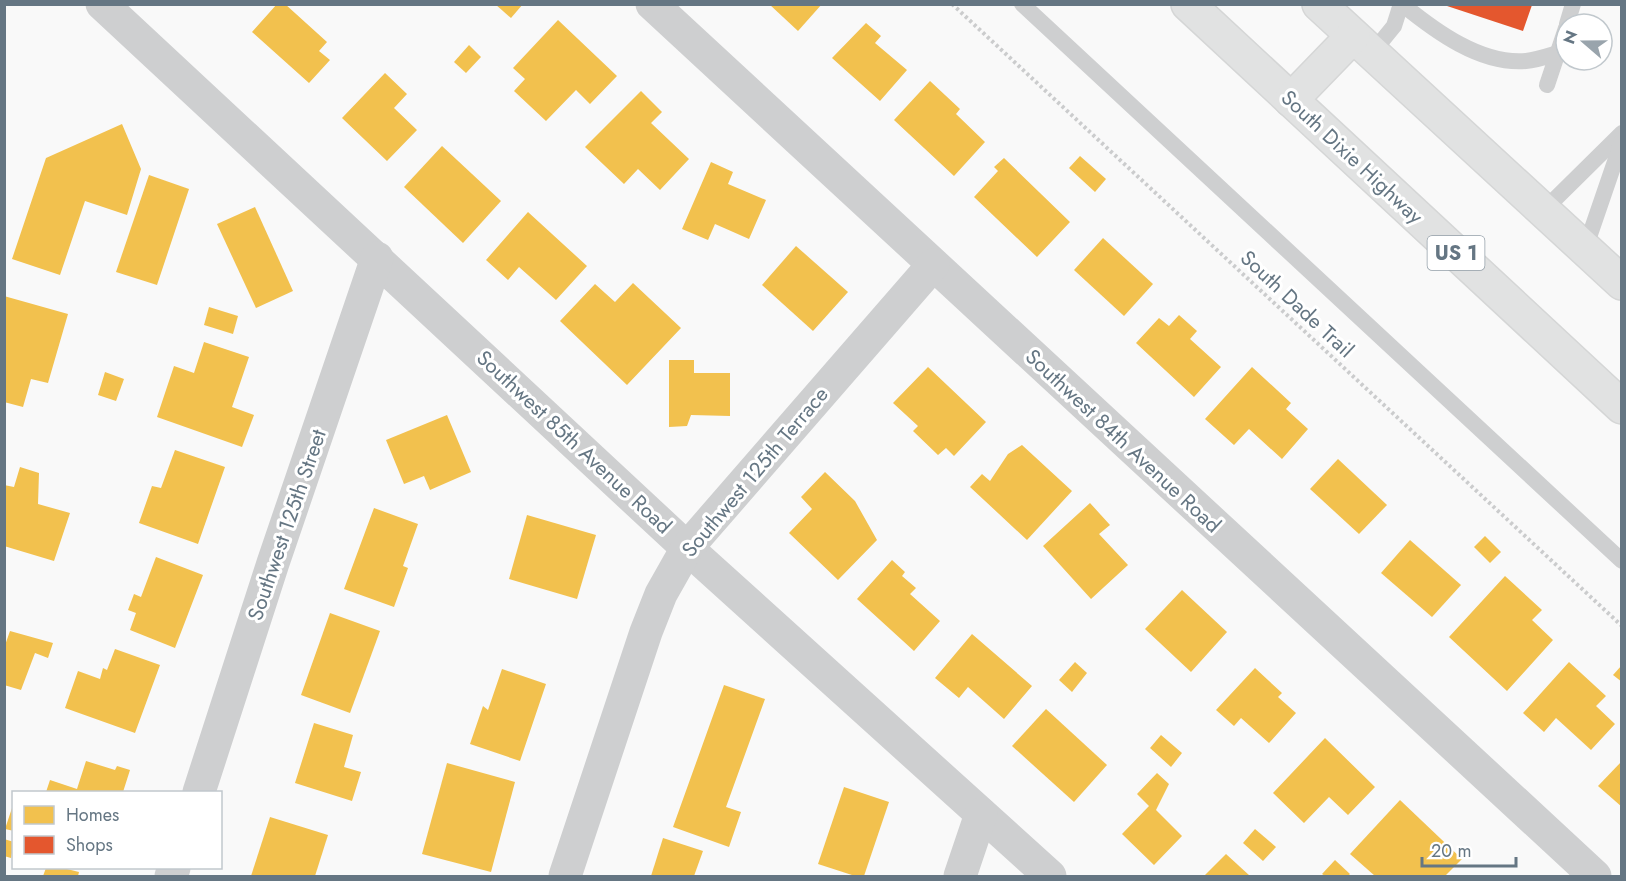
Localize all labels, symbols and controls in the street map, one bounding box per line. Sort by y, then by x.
north arrow [1554,12,1614,72]
text: N [1557,27,1583,47]
street label: South Dixie Highway [1274,83,1430,231]
road number: US 1 [1428,236,1484,270]
street label: South Dade Trail [1234,243,1360,365]
street label: Southwest 84th Avenue Road [1019,342,1227,540]
street label: Southwest 85th Avenue Road [470,343,678,541]
street label: Southwest 125th Terrace [675,380,835,564]
street label: Southwest 125th Street [240,425,334,625]
legend [12,791,222,869]
text: Homes [66,802,119,828]
scale bar [1422,830,1516,868]
text: Shops [66,832,113,858]
text: 20 m [1431,838,1471,864]

